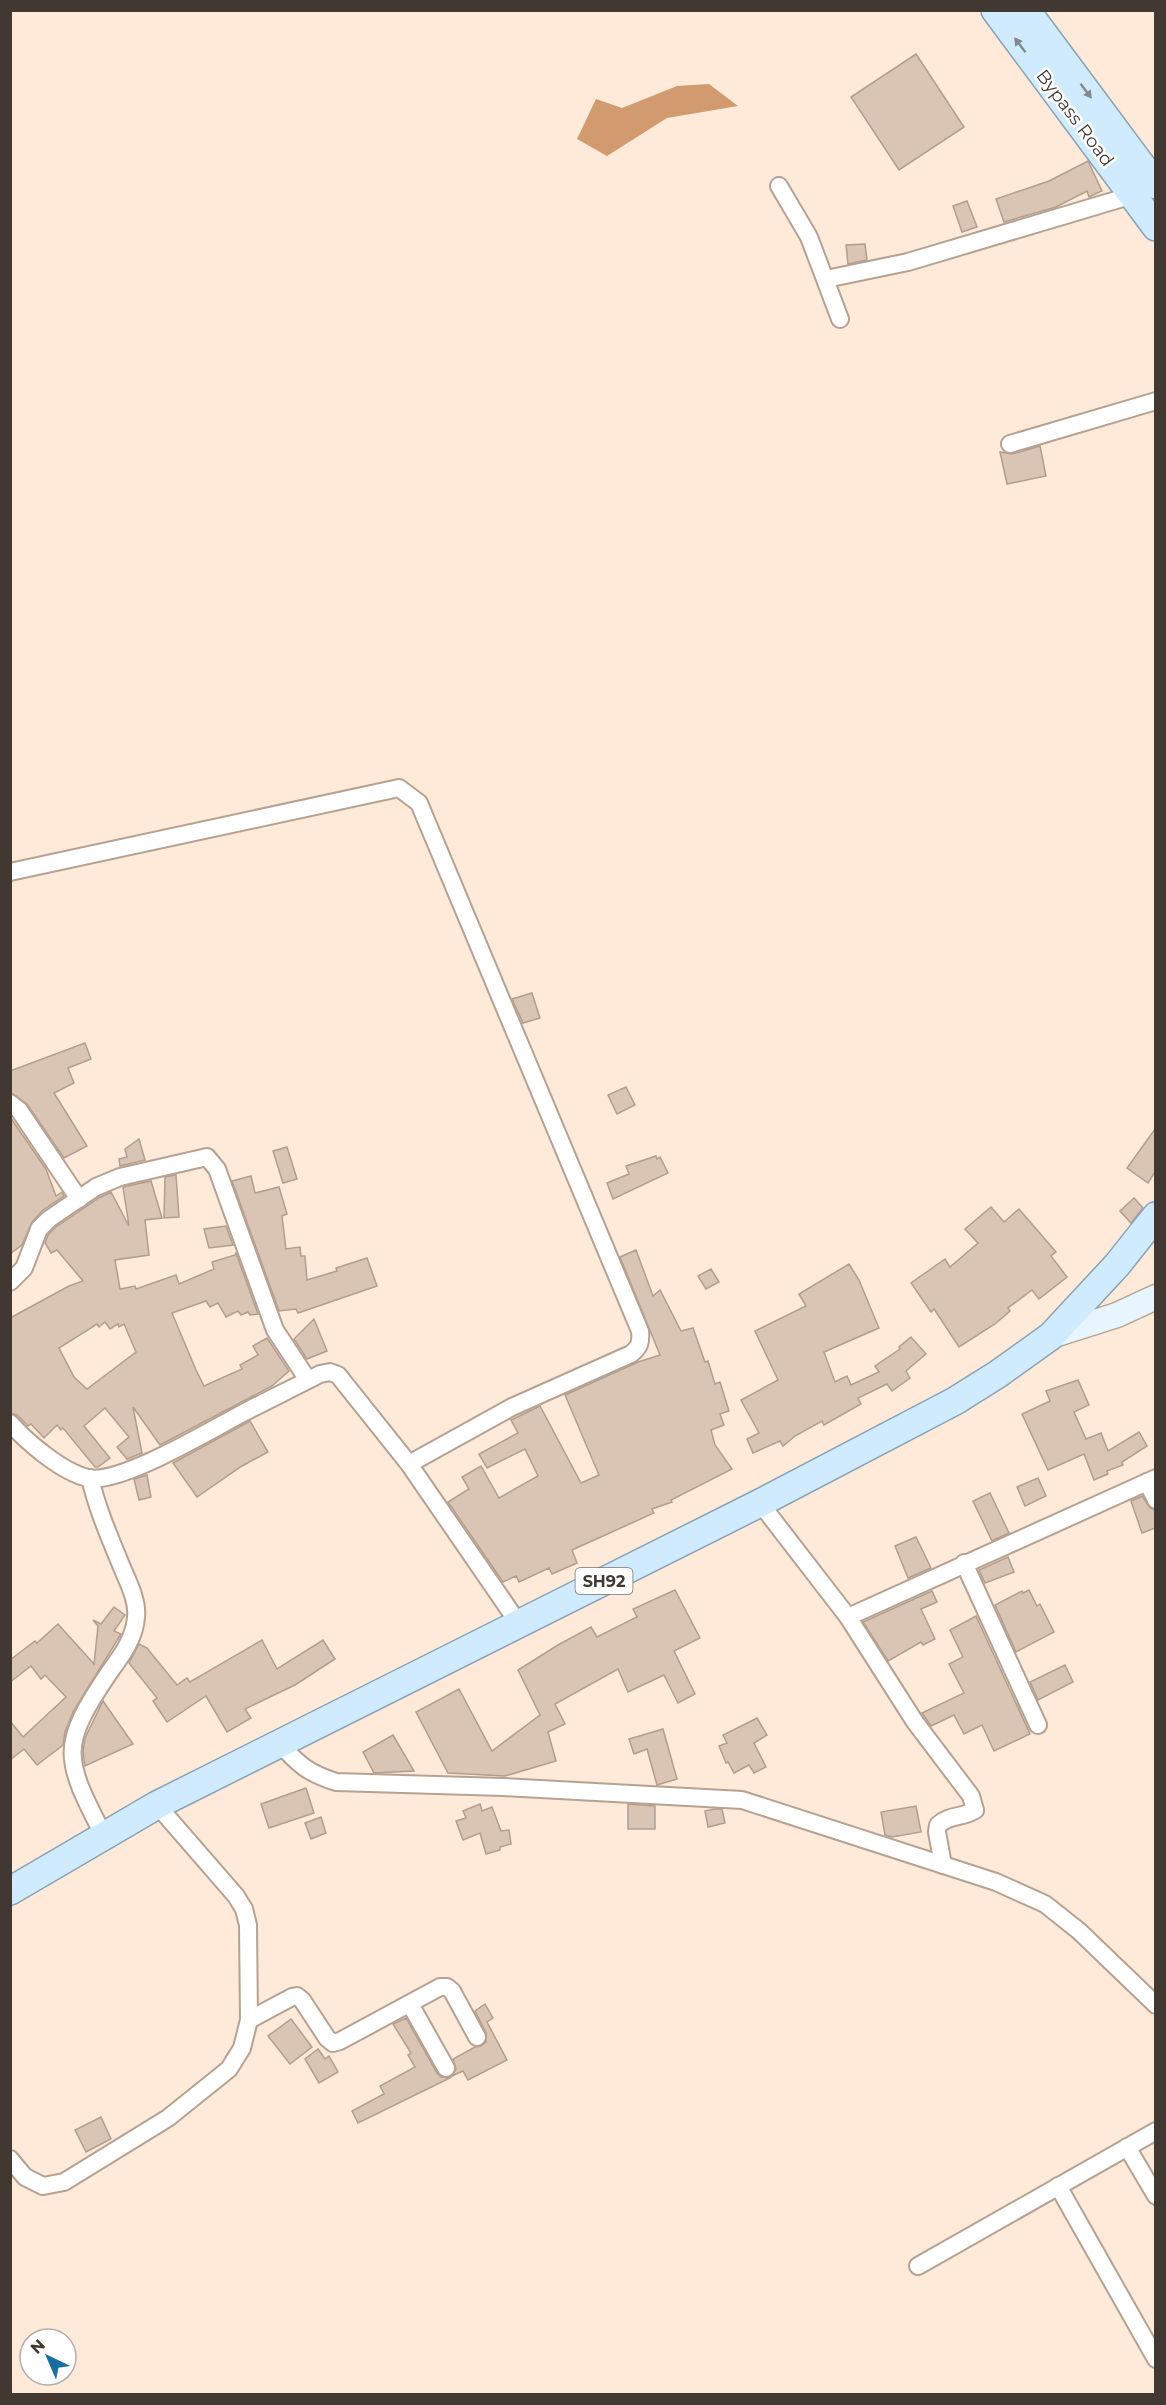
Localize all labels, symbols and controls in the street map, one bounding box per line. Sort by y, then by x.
one-way arrow [1015,37,1027,52]
street label: Bypass Road [1031,65,1119,171]
one-way arrow [1080,83,1092,99]
road number: SH92 [576,1568,632,1594]
north arrow [18,2327,78,2387]
text: N [27,2335,49,2358]

